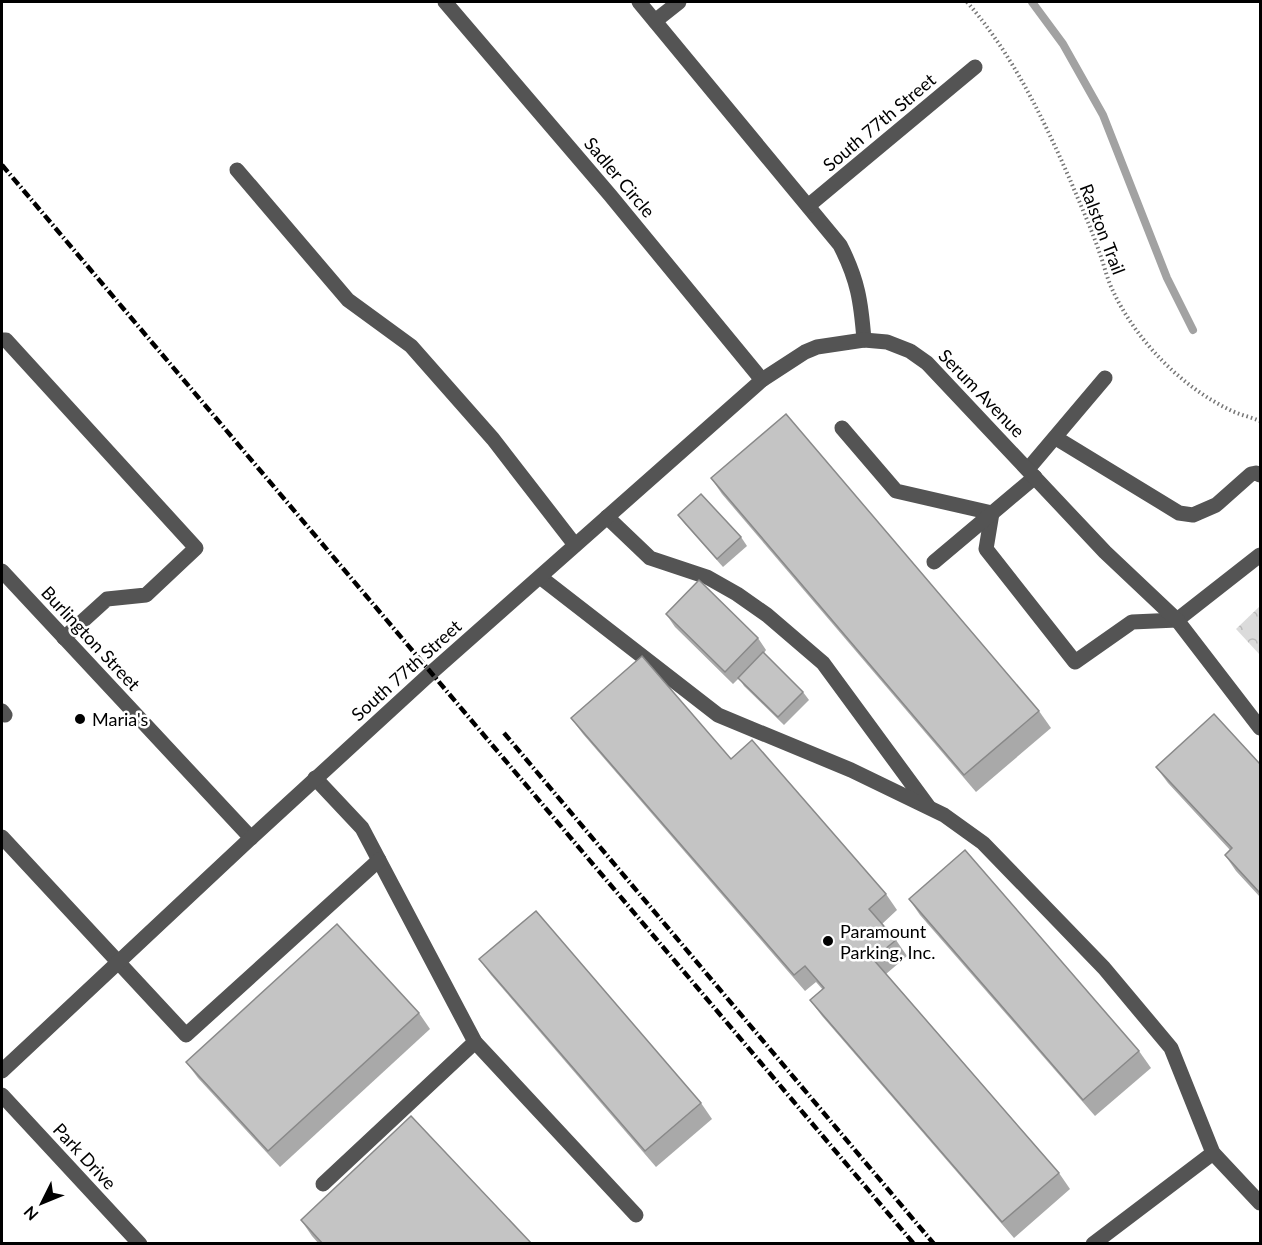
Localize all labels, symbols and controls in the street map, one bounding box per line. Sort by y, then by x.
street label: South 77th Street [818,68,940,176]
street label: Sadler Circle [580,132,660,222]
street label: Ralston Trail [1076,181,1130,277]
street label: Serum Avenue [934,344,1030,442]
street label: Burlington Street [37,581,145,695]
street label: South 77th Street [346,614,466,725]
place label: Maria's [92,708,149,730]
marker: Maria's [73,712,87,726]
place label: Paramount Parking, Inc. [840,920,935,963]
marker: Paramount Parking, Inc. [821,934,835,948]
street label: Park Drive [49,1118,121,1194]
north arrow [12,1173,72,1233]
text: N [20,1203,42,1225]

